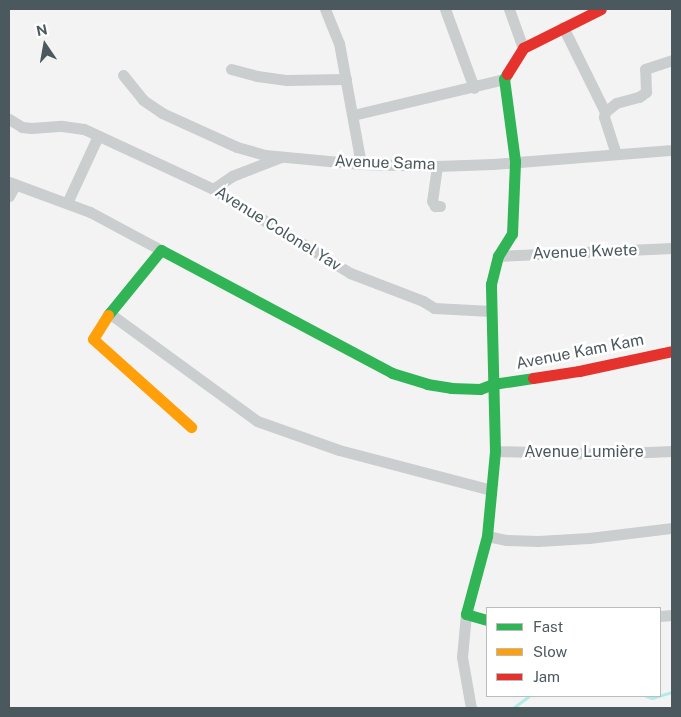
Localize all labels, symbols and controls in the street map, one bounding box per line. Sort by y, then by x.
north arrow [20,20,70,70]
text: N [35,21,49,39]
street label: Avenue Sama [334,152,436,174]
street label: Avenue Colonel Yav [212,183,344,275]
street label: Avenue Kwete [532,241,638,263]
street label: Avenue Kam Kam [515,330,645,374]
street label: Avenue Lumière [524,442,644,462]
legend [486,607,661,697]
text: Fast [533,618,563,635]
text: Slow [533,643,567,660]
text: Jam [533,668,560,685]

